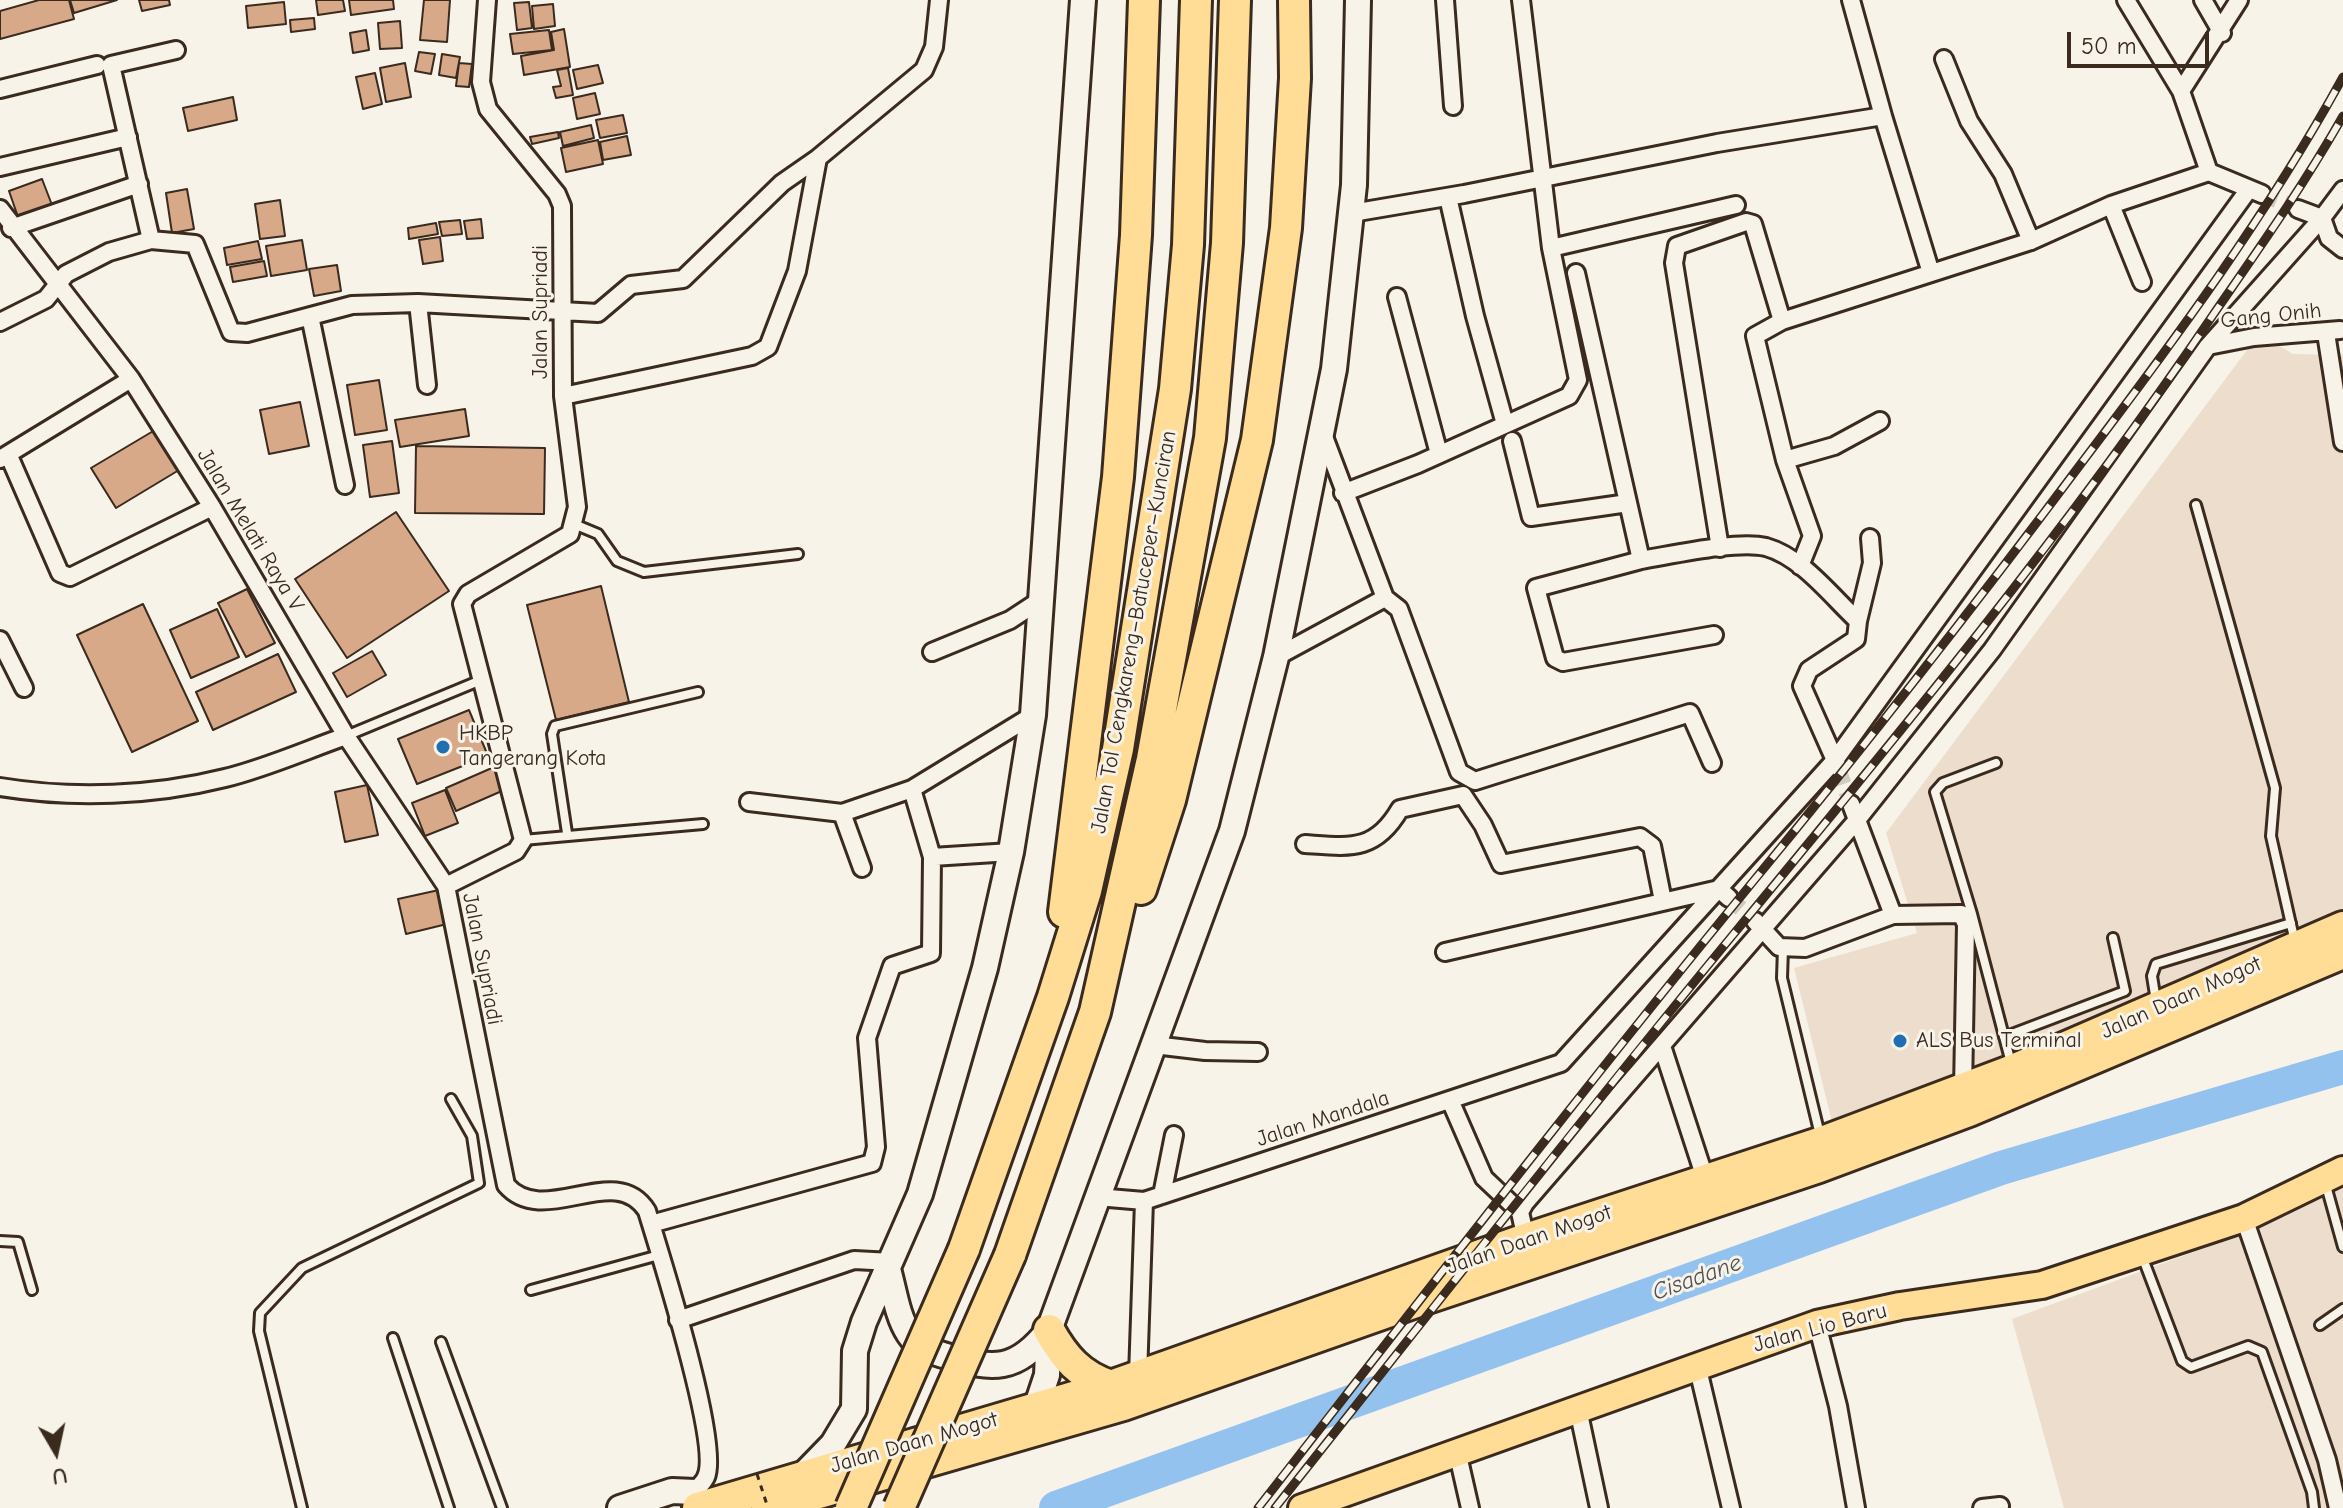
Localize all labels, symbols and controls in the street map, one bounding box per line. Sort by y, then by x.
scale bar [2071,16,2213,66]
text: 50 m [2081,32,2137,60]
street label: Jalan Supriadi [528,245,554,379]
street label: Gang Onih [2219,298,2323,334]
street label: Jalan Tol Cengkareng–Batuceper–Kunciran [1086,429,1182,835]
street label: Jalan Melati Raya V [191,444,309,616]
place label: HKBP Tangerang Kota [459,721,606,772]
marker: HKBP Tangerang Kota [434,738,452,756]
street label: Jalan Supriadi [456,891,508,1027]
street label: Jalan Daan Mogot [2097,951,2265,1045]
place label: ALS Bus Terminal [1916,1028,2082,1054]
marker: ALS Bus Terminal [1891,1032,1909,1050]
street label: Jalan Mandala [1253,1085,1393,1153]
street label: Jalan Daan Mogot [1443,1199,1615,1281]
water label: Cisadane [1648,1249,1746,1307]
street label: Jalan Lio Baru [1750,1298,1890,1358]
street label: Jalan Daan Mogot [827,1407,1001,1479]
north arrow [16,1412,96,1492]
text: U [50,1462,69,1490]

